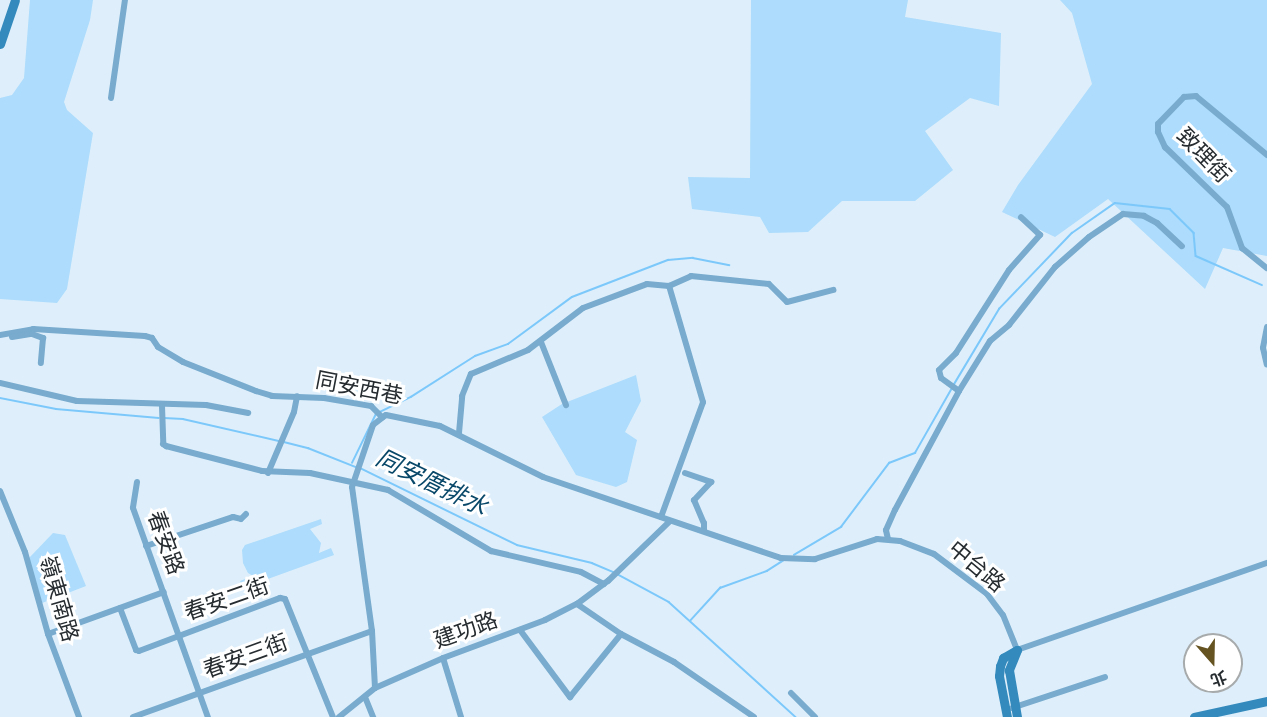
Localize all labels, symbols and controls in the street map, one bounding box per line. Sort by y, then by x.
street label: 致理街 [1171,123,1235,189]
street label: 同安西巷 [313,368,405,410]
water label: 同安厝排水 [371,445,491,523]
street label: 春安路 [141,507,189,579]
street label: 中台路 [942,536,1010,598]
street label: 嶺東南路 [33,553,83,645]
street label: 春安二街 [181,573,273,627]
street label: 建功路 [430,607,502,655]
street label: 春安三街 [200,630,292,684]
north arrow [1183,633,1243,693]
text: 北 [1208,668,1229,688]

